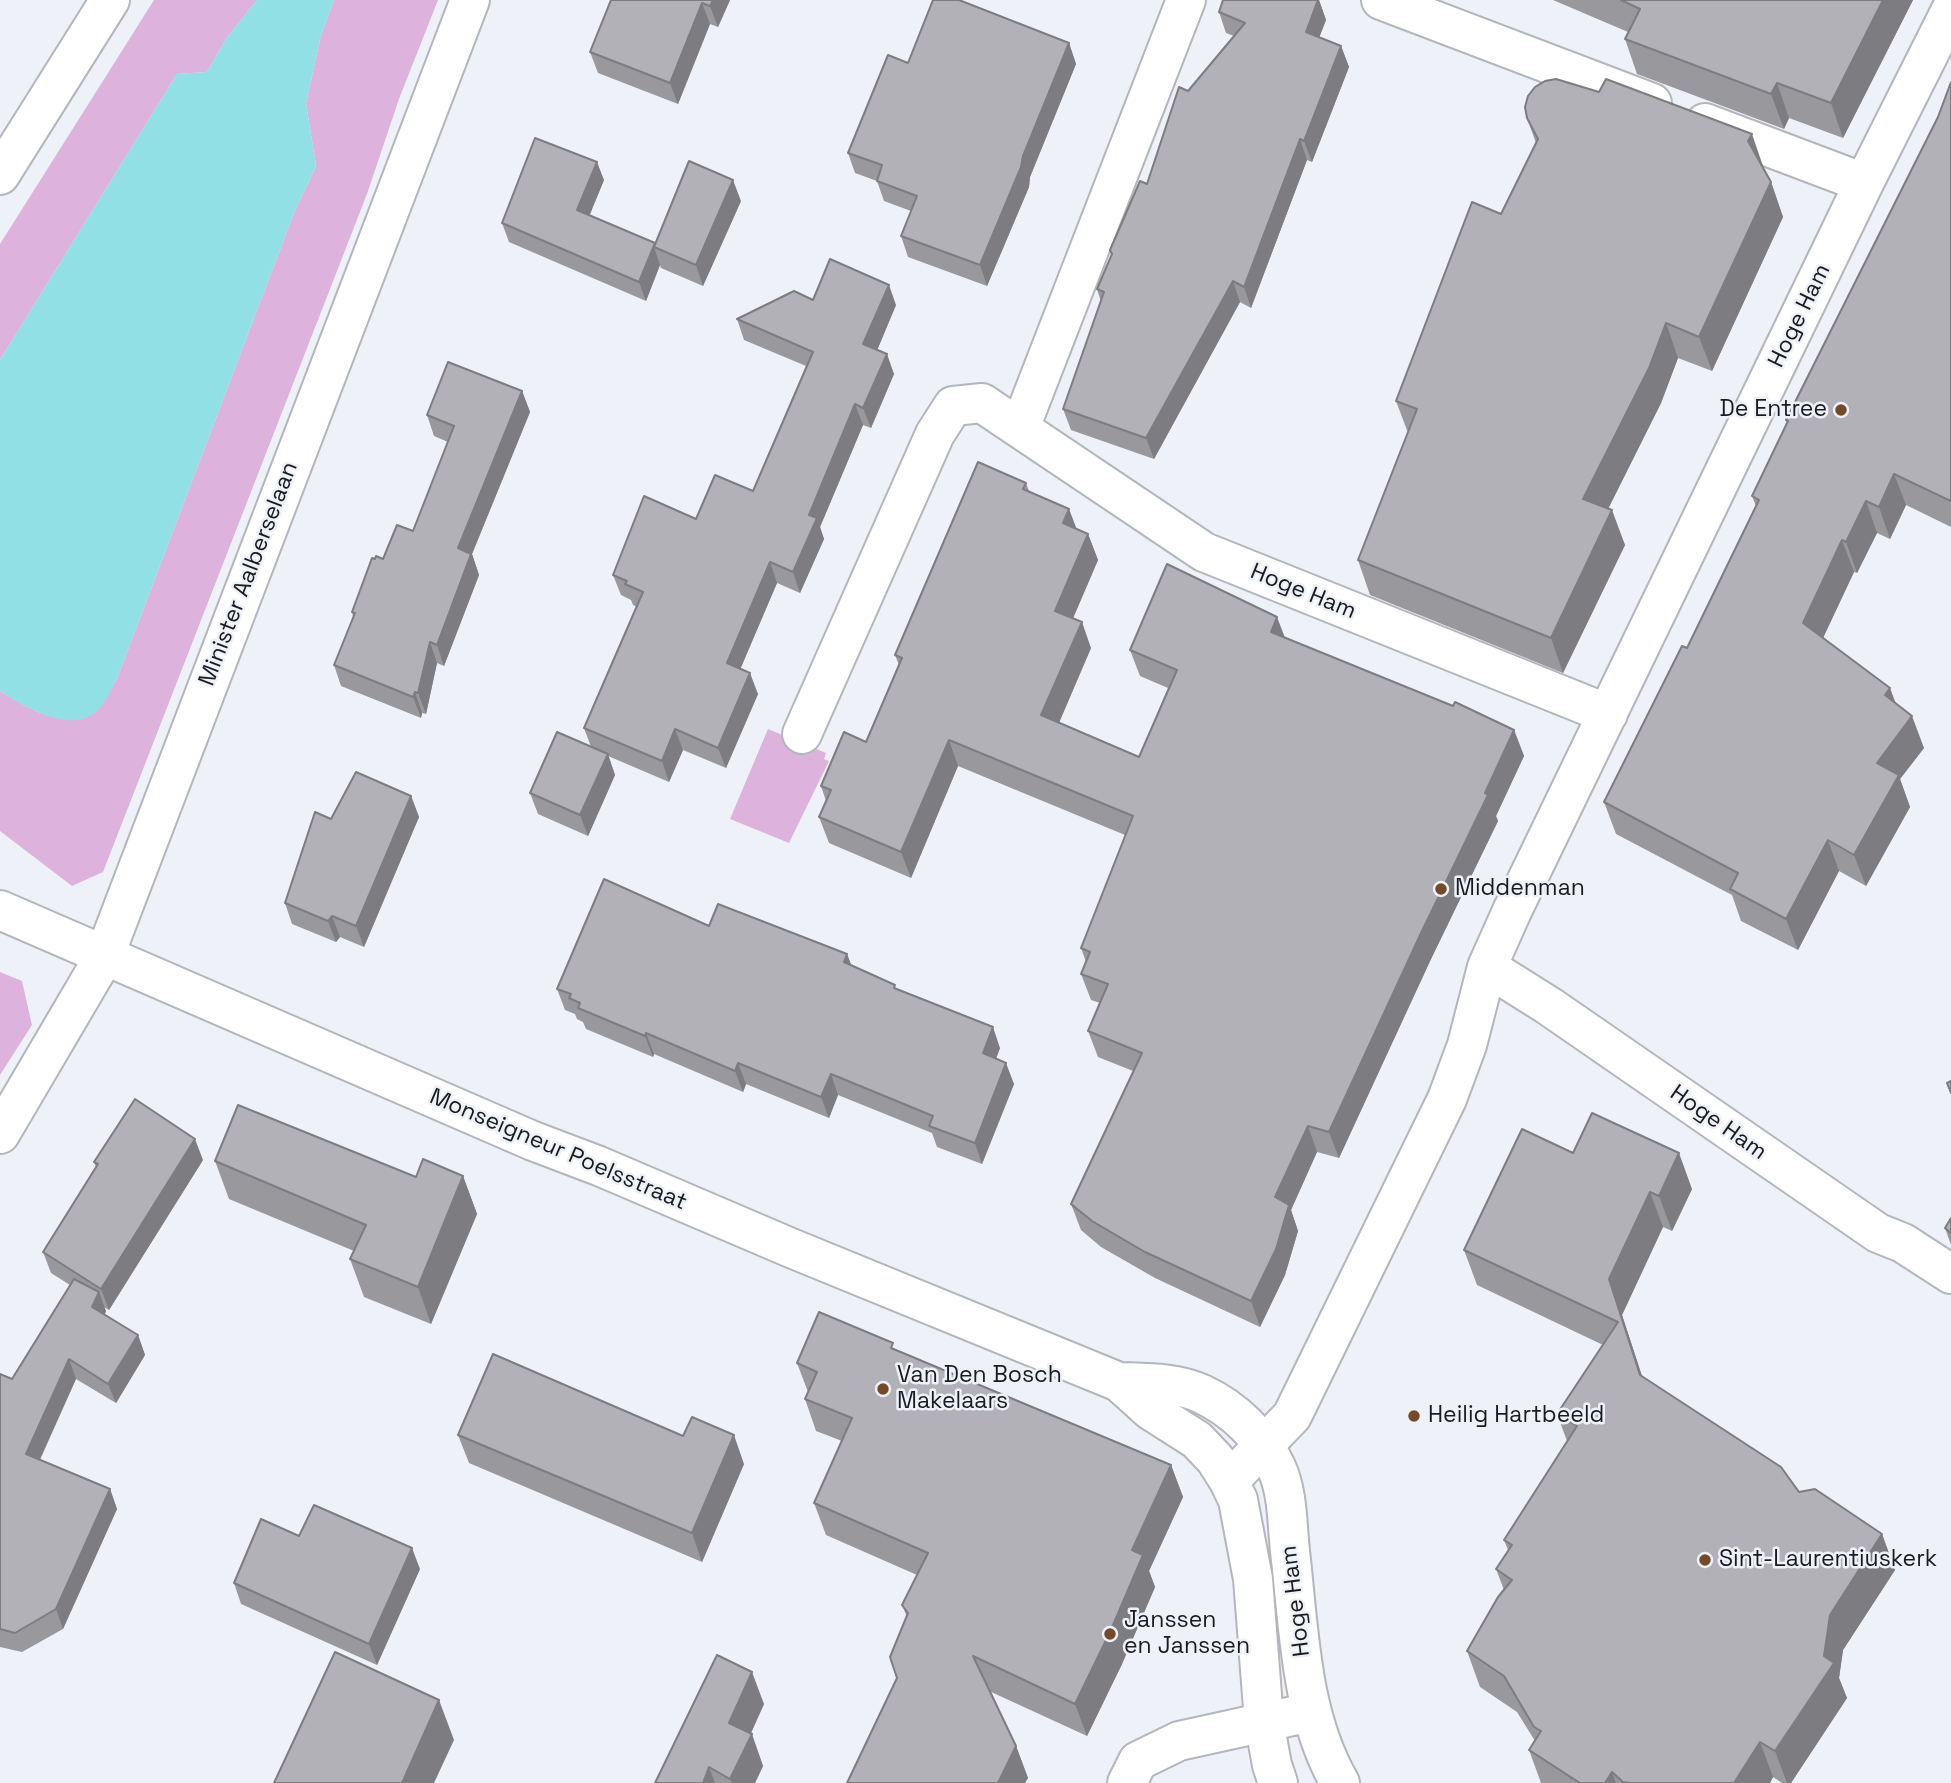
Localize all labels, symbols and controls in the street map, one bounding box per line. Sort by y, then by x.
street label: Hoge Ham [1763,260,1837,372]
place label: De Entree [1719,396,1827,424]
marker: De Entree [1833,402,1849,418]
street label: Minister Aalberselaan [194,458,304,690]
street label: Hoge Ham [1246,558,1360,626]
place label: Middenman [1455,875,1585,903]
marker: Middenman [1433,881,1449,897]
street label: Hoge Ham [1664,1080,1772,1166]
street label: Monseigneur Poelsstraat [425,1083,691,1217]
place label: Van Den Bosch Makelaars [897,1362,1062,1416]
marker: Van Den Bosch Makelaars [875,1381,891,1397]
place label: Heilig Hartbeeld [1428,1402,1604,1430]
marker: Heilig Hartbeeld [1406,1408,1422,1424]
street label: Hoge Ham [1275,1544,1317,1658]
place label: Sint-Laurentiuskerk [1719,1546,1937,1574]
marker: Sint-Laurentiuskerk [1697,1552,1713,1568]
place label: Janssen en Janssen [1124,1607,1250,1661]
marker: Janssen en Janssen [1102,1626,1118,1642]

